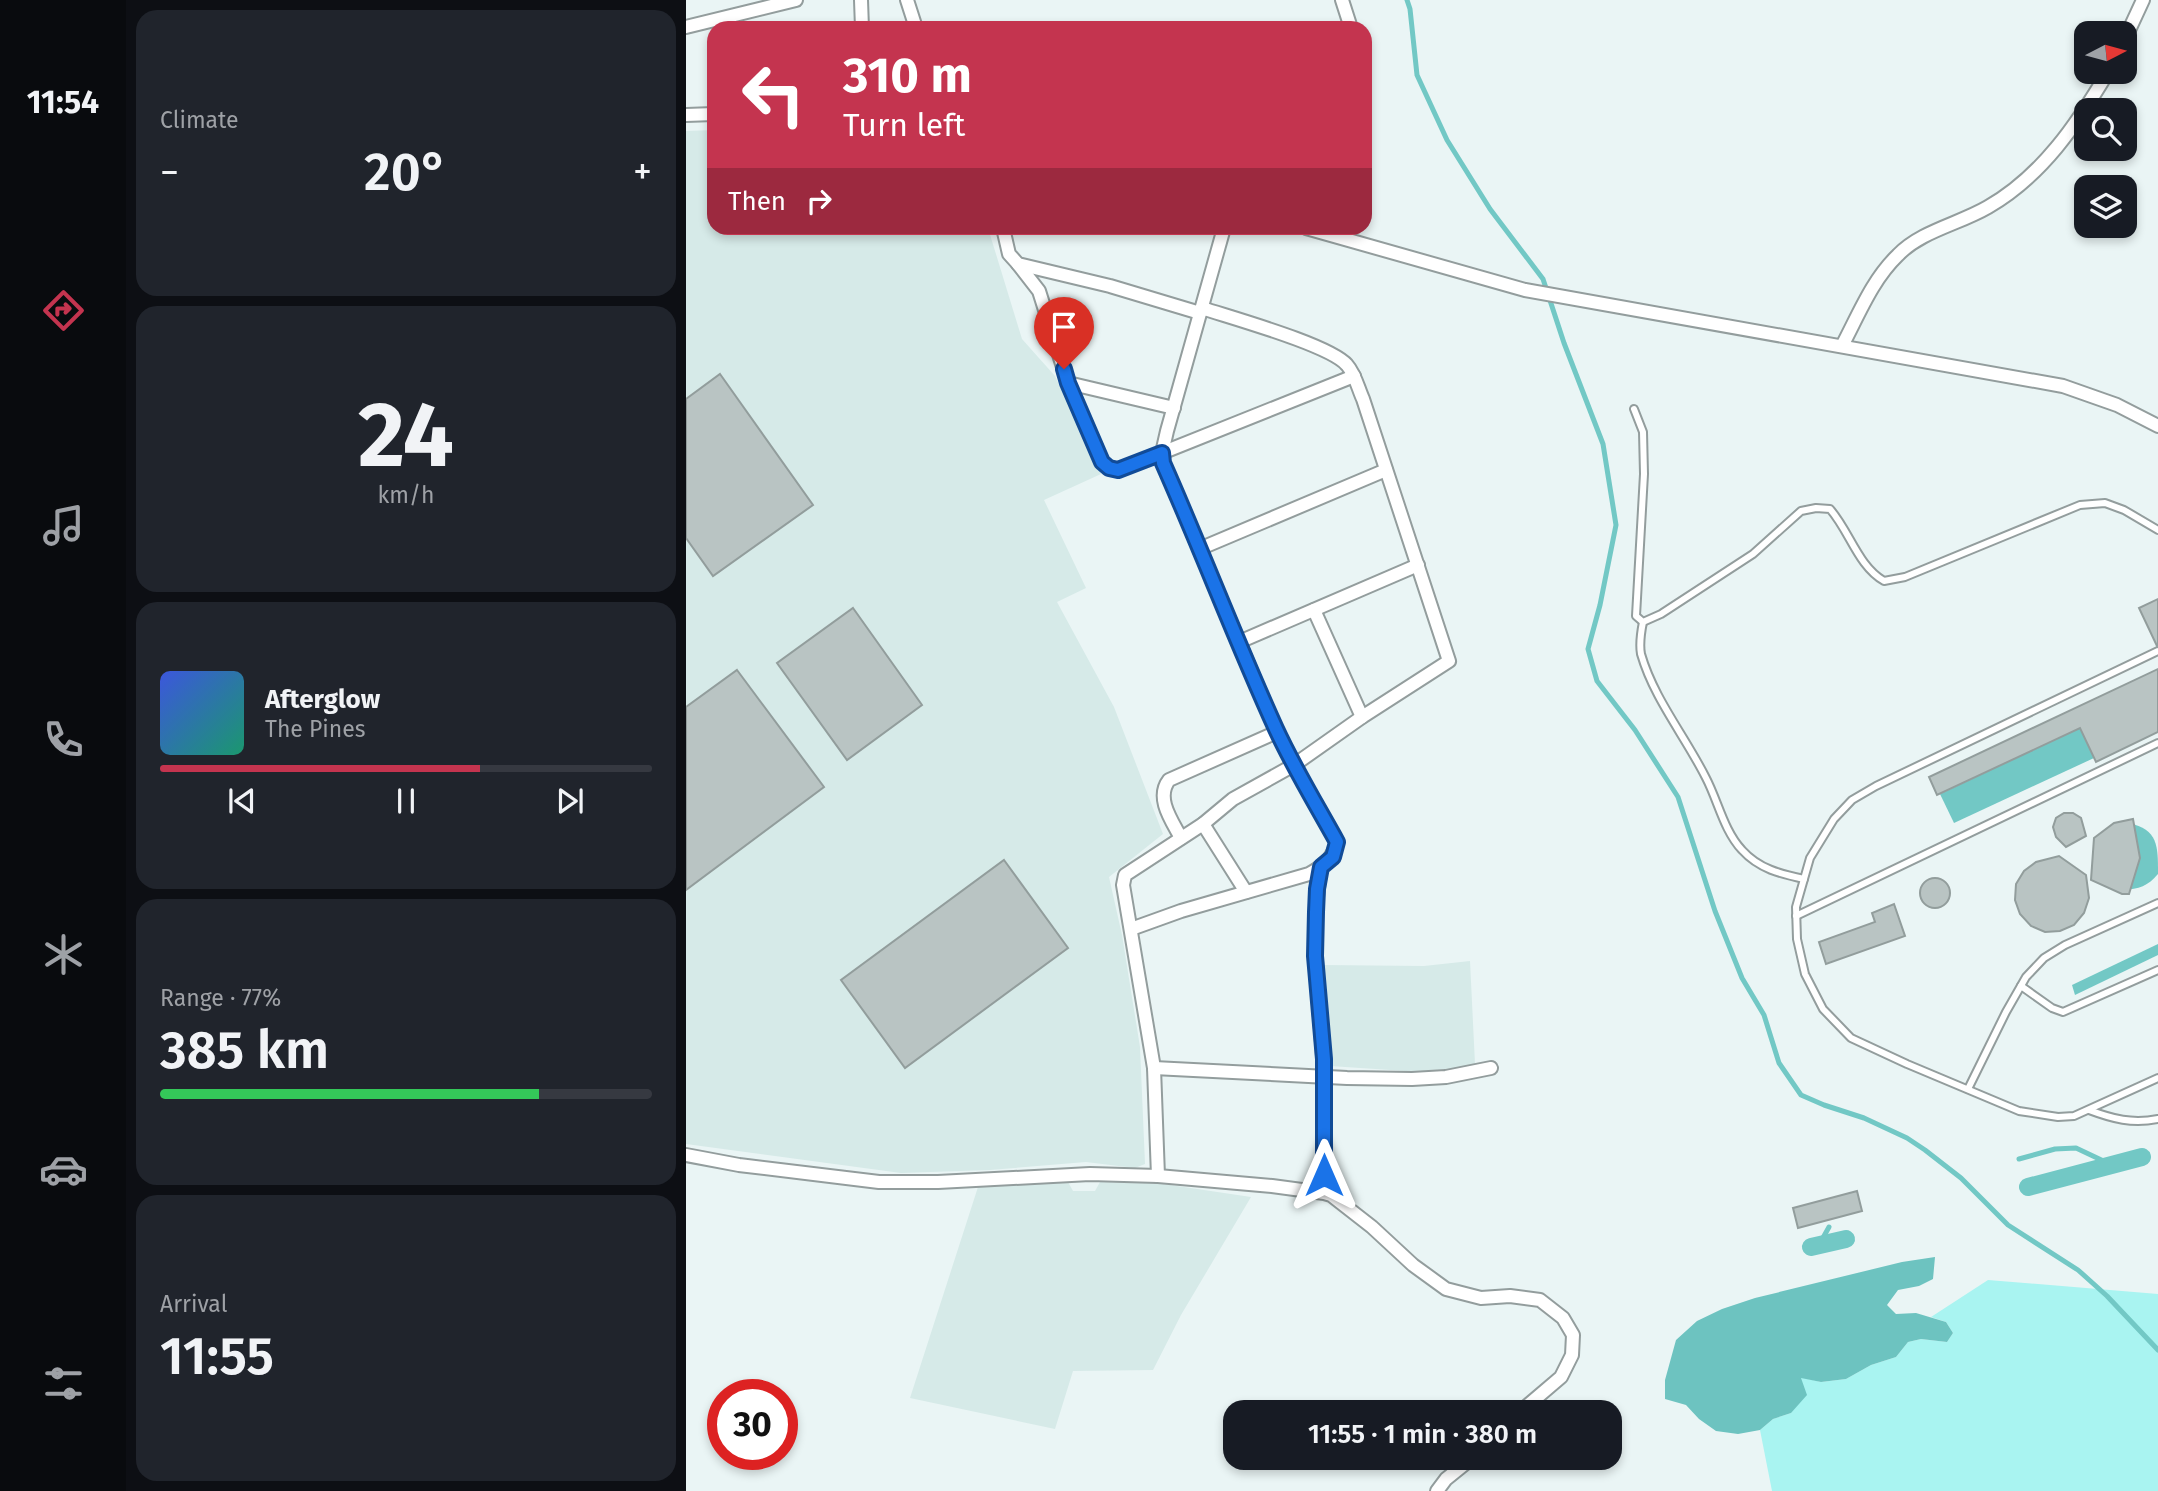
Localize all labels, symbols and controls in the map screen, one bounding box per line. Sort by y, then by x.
north arrow [2074,21,2137,84]
map controls [2074,21,2137,238]
text: 310 m [843,46,972,105]
icon: left [728,49,819,140]
text: 11:54 [27,83,99,121]
button: search [2074,98,2137,161]
text: Climate [160,106,239,134]
text: Turn left [843,106,965,144]
text: 20° [364,141,448,204]
text: − [160,149,179,195]
text: + [633,149,652,195]
button: layers [2074,175,2137,238]
icon: right [800,182,838,220]
text: Then [728,186,786,217]
icon: directions [39,286,88,335]
pin [1034,297,1094,369]
icon: arrive [1045,308,1083,346]
text: 24 [358,381,454,490]
text: km/h [378,481,434,509]
icon: music [39,501,88,550]
text: Afterglow [265,684,380,715]
icon: phone [39,715,88,764]
text: The Pines [265,715,366,743]
icon: previous [223,782,261,820]
icon: pause [387,782,425,820]
icon: next [551,782,589,820]
icon: climate [39,930,88,979]
text: Range · 77% [160,984,281,1012]
text: 385 km [160,1019,329,1082]
position arrow [1287,1138,1361,1212]
icon: car [39,1145,88,1194]
text: Arrival [160,1290,227,1318]
text: 11:55 [160,1325,274,1388]
icon: filters [39,1359,88,1408]
speed limit sign: 30 [707,1379,798,1470]
text: 11:55 · 1 min · 380 m [1308,1419,1537,1450]

